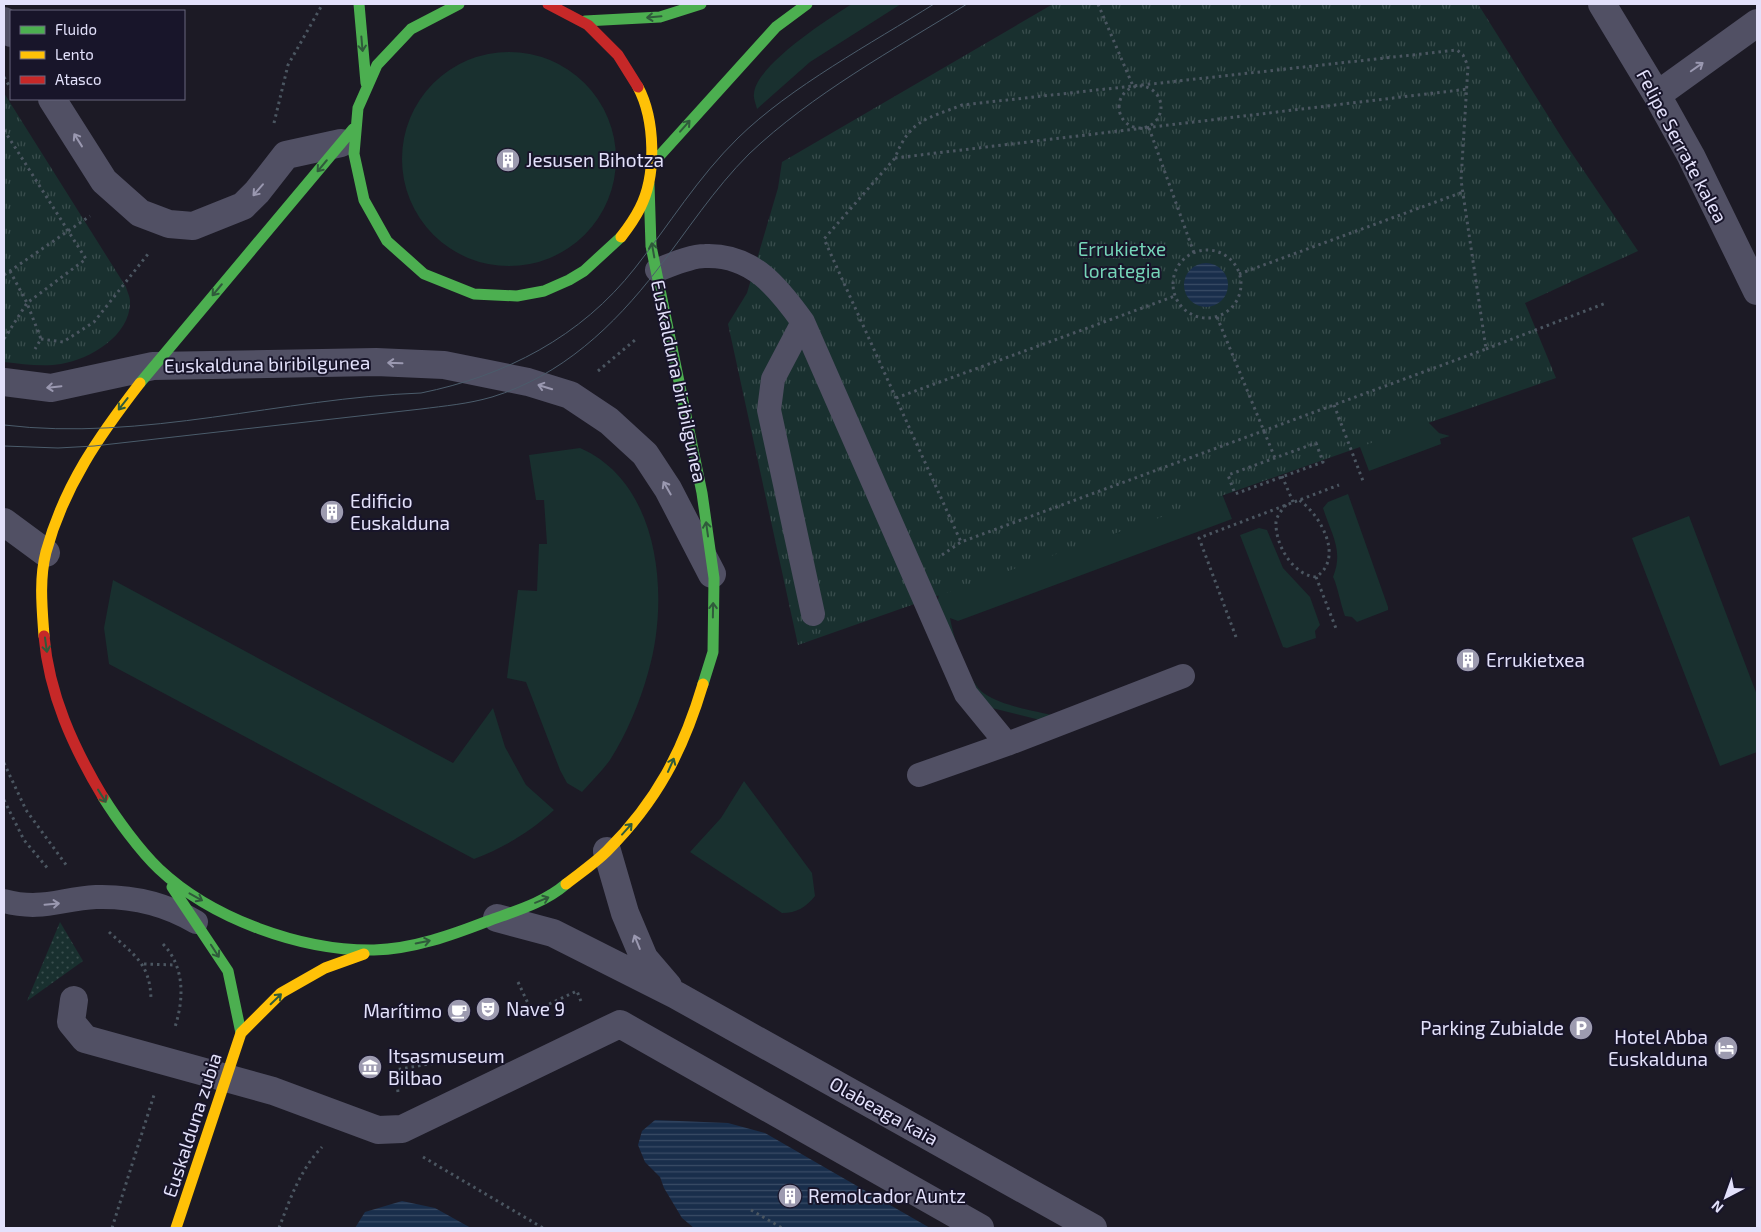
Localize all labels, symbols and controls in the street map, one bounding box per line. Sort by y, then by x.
legend [10,10,185,100]
one-way arrow [646,12,662,22]
text: Fluido [55,20,97,38]
one-way arrow [358,35,367,51]
text: Lento [55,45,94,63]
one-way arrow [1690,62,1704,72]
street label: Felipe Serrate kalea [1632,65,1733,226]
text: Atasco [55,70,101,88]
one-way arrow [679,120,691,133]
one-way arrow [73,133,83,147]
building icon: Jesusen Bihotza [495,147,521,173]
place label: Jesusen Bihotza [526,148,664,171]
one-way arrow [317,159,328,172]
one-way arrow [253,183,264,196]
park label: Errukietxe lorategia [1078,237,1166,282]
one-way arrow [647,242,657,258]
street label: Euskalduna biribilgunea [647,278,712,484]
one-way arrow [211,284,223,297]
street label: Euskalduna biribilgunea [164,350,370,377]
one-way arrow [387,358,403,367]
one-way arrow [47,382,63,391]
one-way arrow [537,382,553,392]
one-way arrow [118,397,129,410]
one-way arrow [661,482,671,496]
place label: Edificio Euskalduna [350,489,450,534]
building icon: Edificio Euskalduna [319,499,345,525]
one-way arrow [702,522,712,538]
one-way arrow [709,603,718,619]
one-way arrow [41,637,51,653]
building icon: Errukietxea [1455,647,1481,673]
place label: Errukietxea [1486,648,1585,671]
one-way arrow [667,758,677,773]
one-way arrow [98,788,108,802]
one-way arrow [621,822,632,835]
one-way arrow [189,892,204,902]
one-way arrow [534,894,549,904]
one-way arrow [43,899,59,909]
one-way arrow [632,935,641,950]
one-way arrow [415,937,431,947]
one-way arrow [210,944,220,958]
one-way arrow [269,993,282,1005]
theatre icon: Nave 9 [475,996,501,1022]
place label: Nave 9 [506,997,565,1020]
cafe icon: Marítimo [446,998,472,1024]
place label: Marítimo [363,999,442,1022]
parking icon: Parking Zubialde [1568,1015,1594,1041]
place label: Parking Zubialde [1420,1016,1564,1039]
place label: Hotel Abba Euskalduna [1608,1025,1708,1070]
hotel icon: Hotel Abba Euskalduna [1713,1035,1739,1061]
place label: Itsasmuseum Bilbao [388,1044,505,1089]
street label: Euskalduna zubia [157,1050,226,1200]
museum icon: Itsasmuseum Bilbao [357,1054,383,1080]
street label: Olabeaga kaia [826,1071,943,1150]
north arrow [1701,1172,1751,1222]
building icon: Remolcador Auntz [777,1183,803,1209]
place label: Remolcador Auntz [808,1184,966,1207]
text: N [1708,1197,1727,1217]

